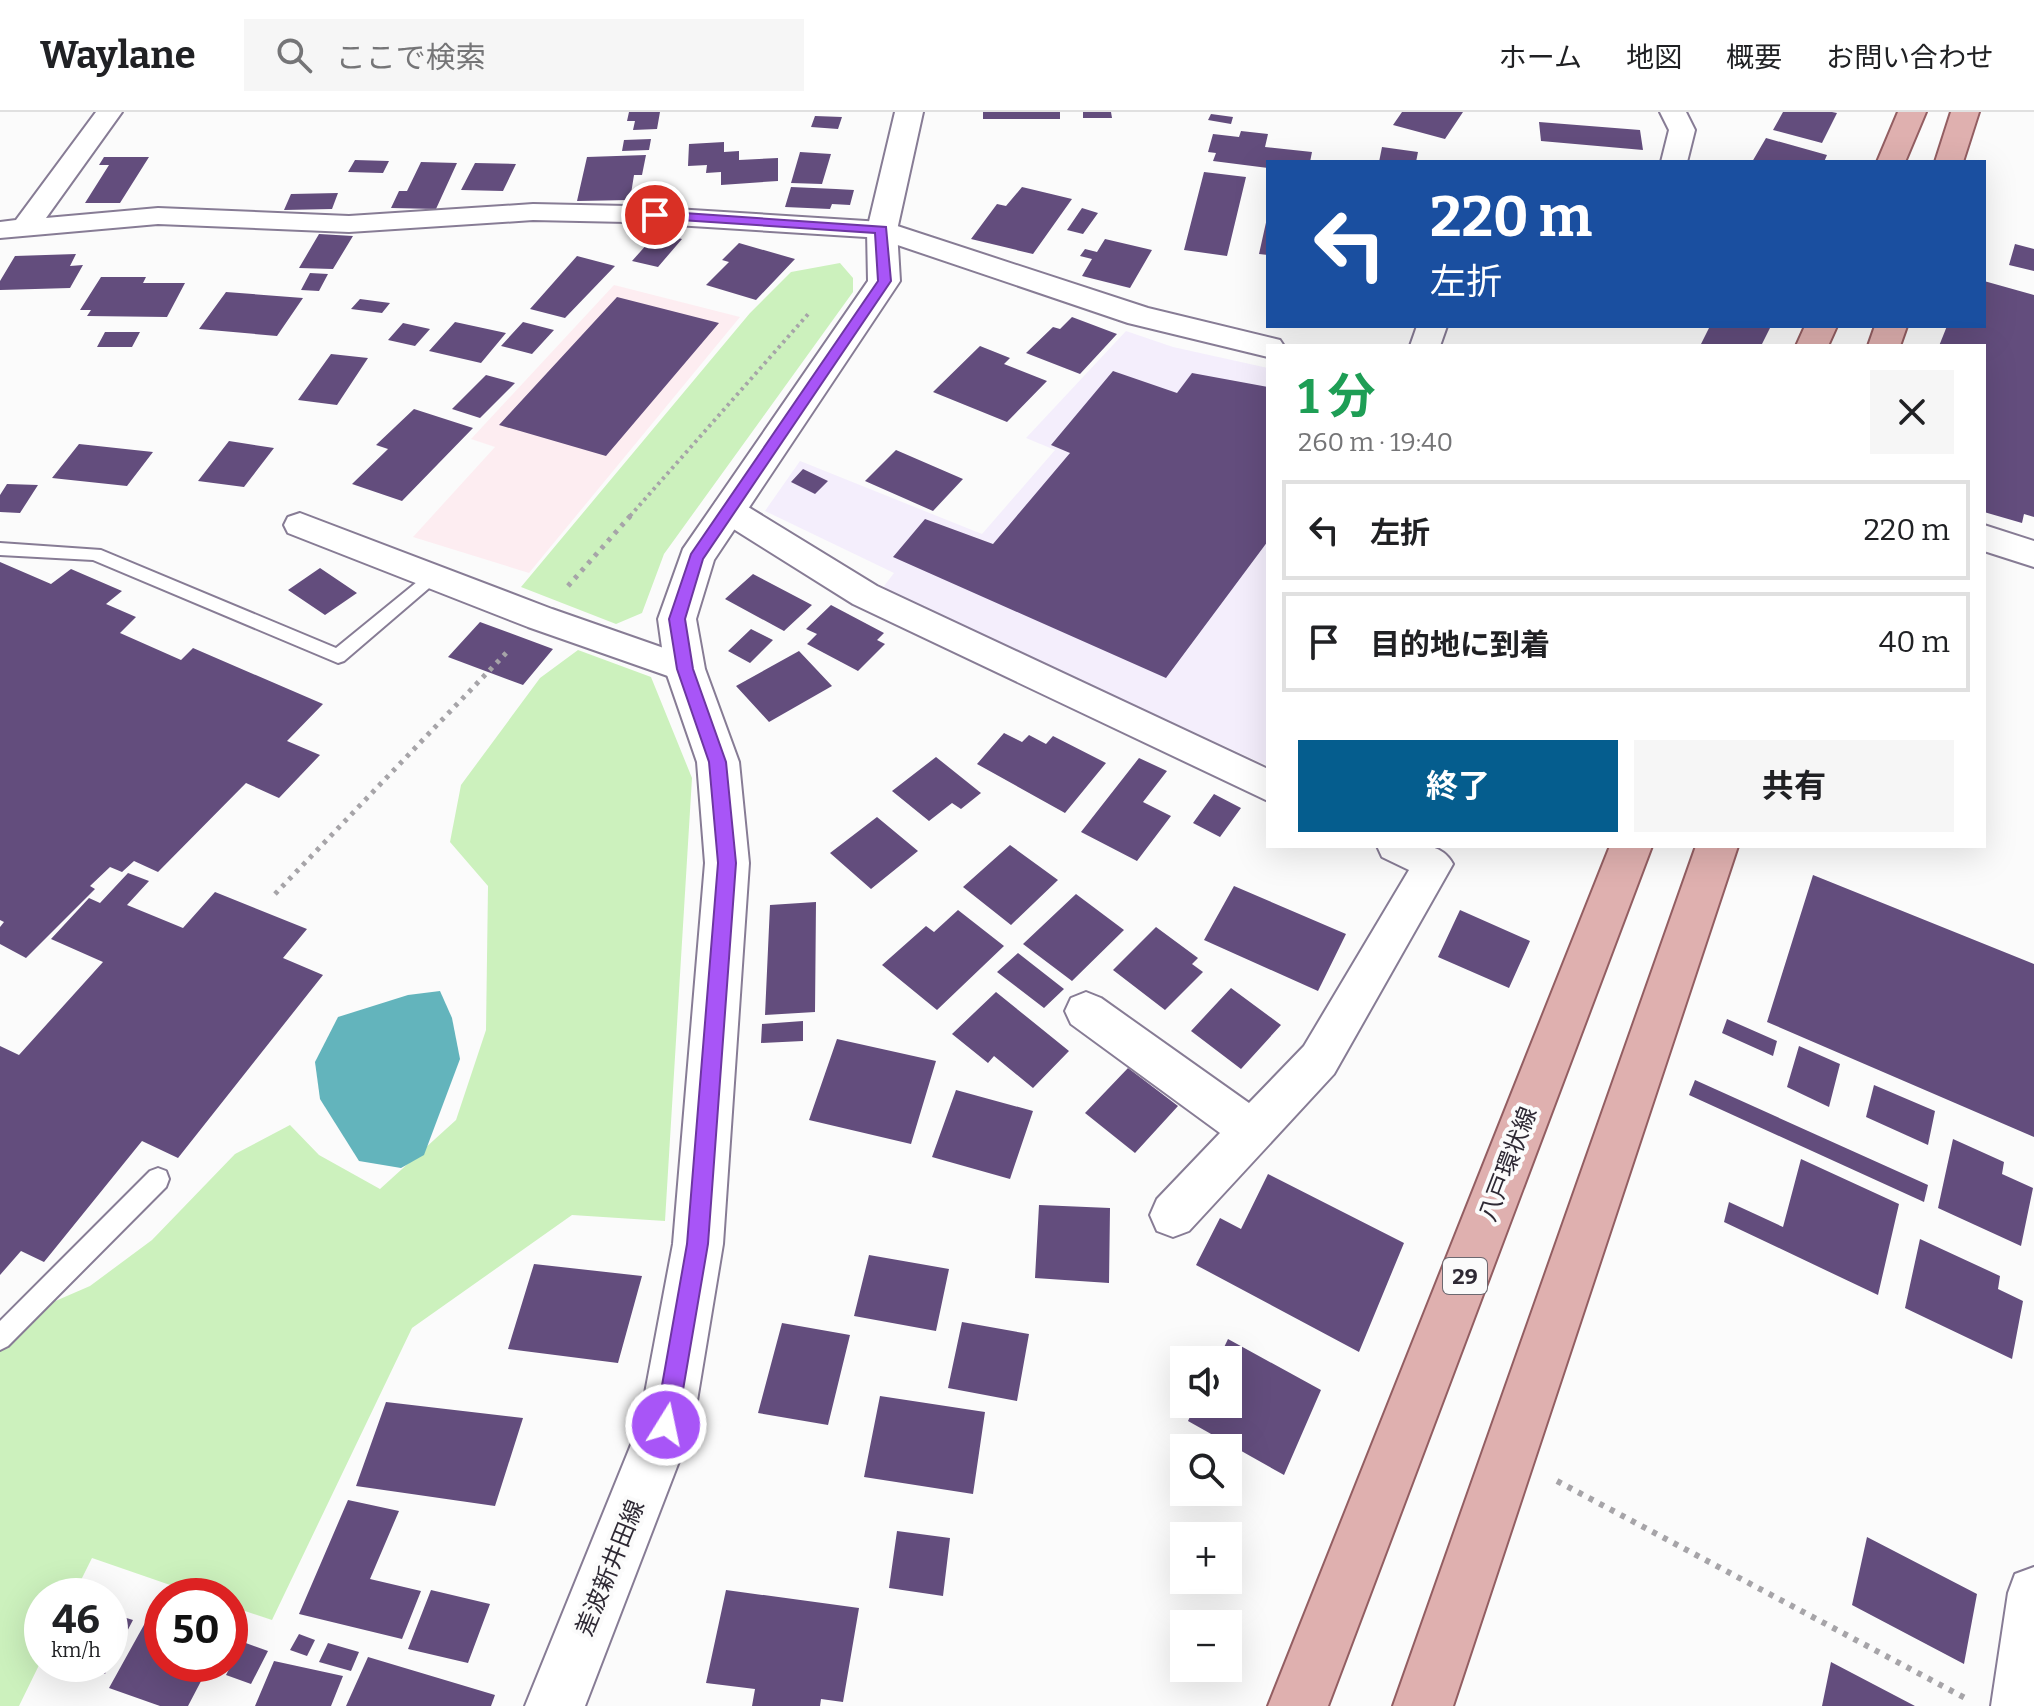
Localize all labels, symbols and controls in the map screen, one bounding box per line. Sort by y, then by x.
search box [244,19,804,91]
text: Waylane [40,32,196,78]
icon: search [272,33,316,77]
text: ここで検索 [336,40,486,76]
text: ホーム [1499,41,1582,74]
text: 地図 [1626,41,1682,74]
text: 概要 [1726,41,1782,74]
text: お問い合わせ [1826,41,1994,74]
pin [621,181,689,249]
text: 220 m [1430,184,1592,251]
icon: left [1298,192,1402,296]
icon: arrive [633,193,677,237]
text: 左折 [1430,260,1502,304]
text: 1 分 [1298,368,1375,426]
button: close [1870,370,1954,454]
text: 260 m · 19:40 [1298,427,1453,458]
icon: left [1302,508,1346,552]
text: 220 m [1864,512,1950,548]
text: 左折 [1370,515,1430,551]
icon: arrive [1302,620,1346,664]
text: 40 m [1879,624,1950,660]
text: 目的地に到着 [1370,627,1550,663]
button: 終了 [1298,740,1618,832]
button: 共有 [1634,740,1954,832]
street label: 八戸環状線 [1473,1103,1543,1225]
road number: 29 [1443,1258,1487,1294]
map controls [1170,1346,1242,1682]
button: sound [1170,1346,1242,1418]
position arrow [624,1383,708,1467]
button: search [1170,1434,1242,1506]
street label: 差波新井田線 [570,1496,650,1640]
button: + [1170,1522,1242,1594]
speed limit sign: 50 [144,1578,248,1682]
text: 46 [52,1596,100,1644]
button: − [1170,1610,1242,1682]
text: km/h [51,1638,101,1662]

